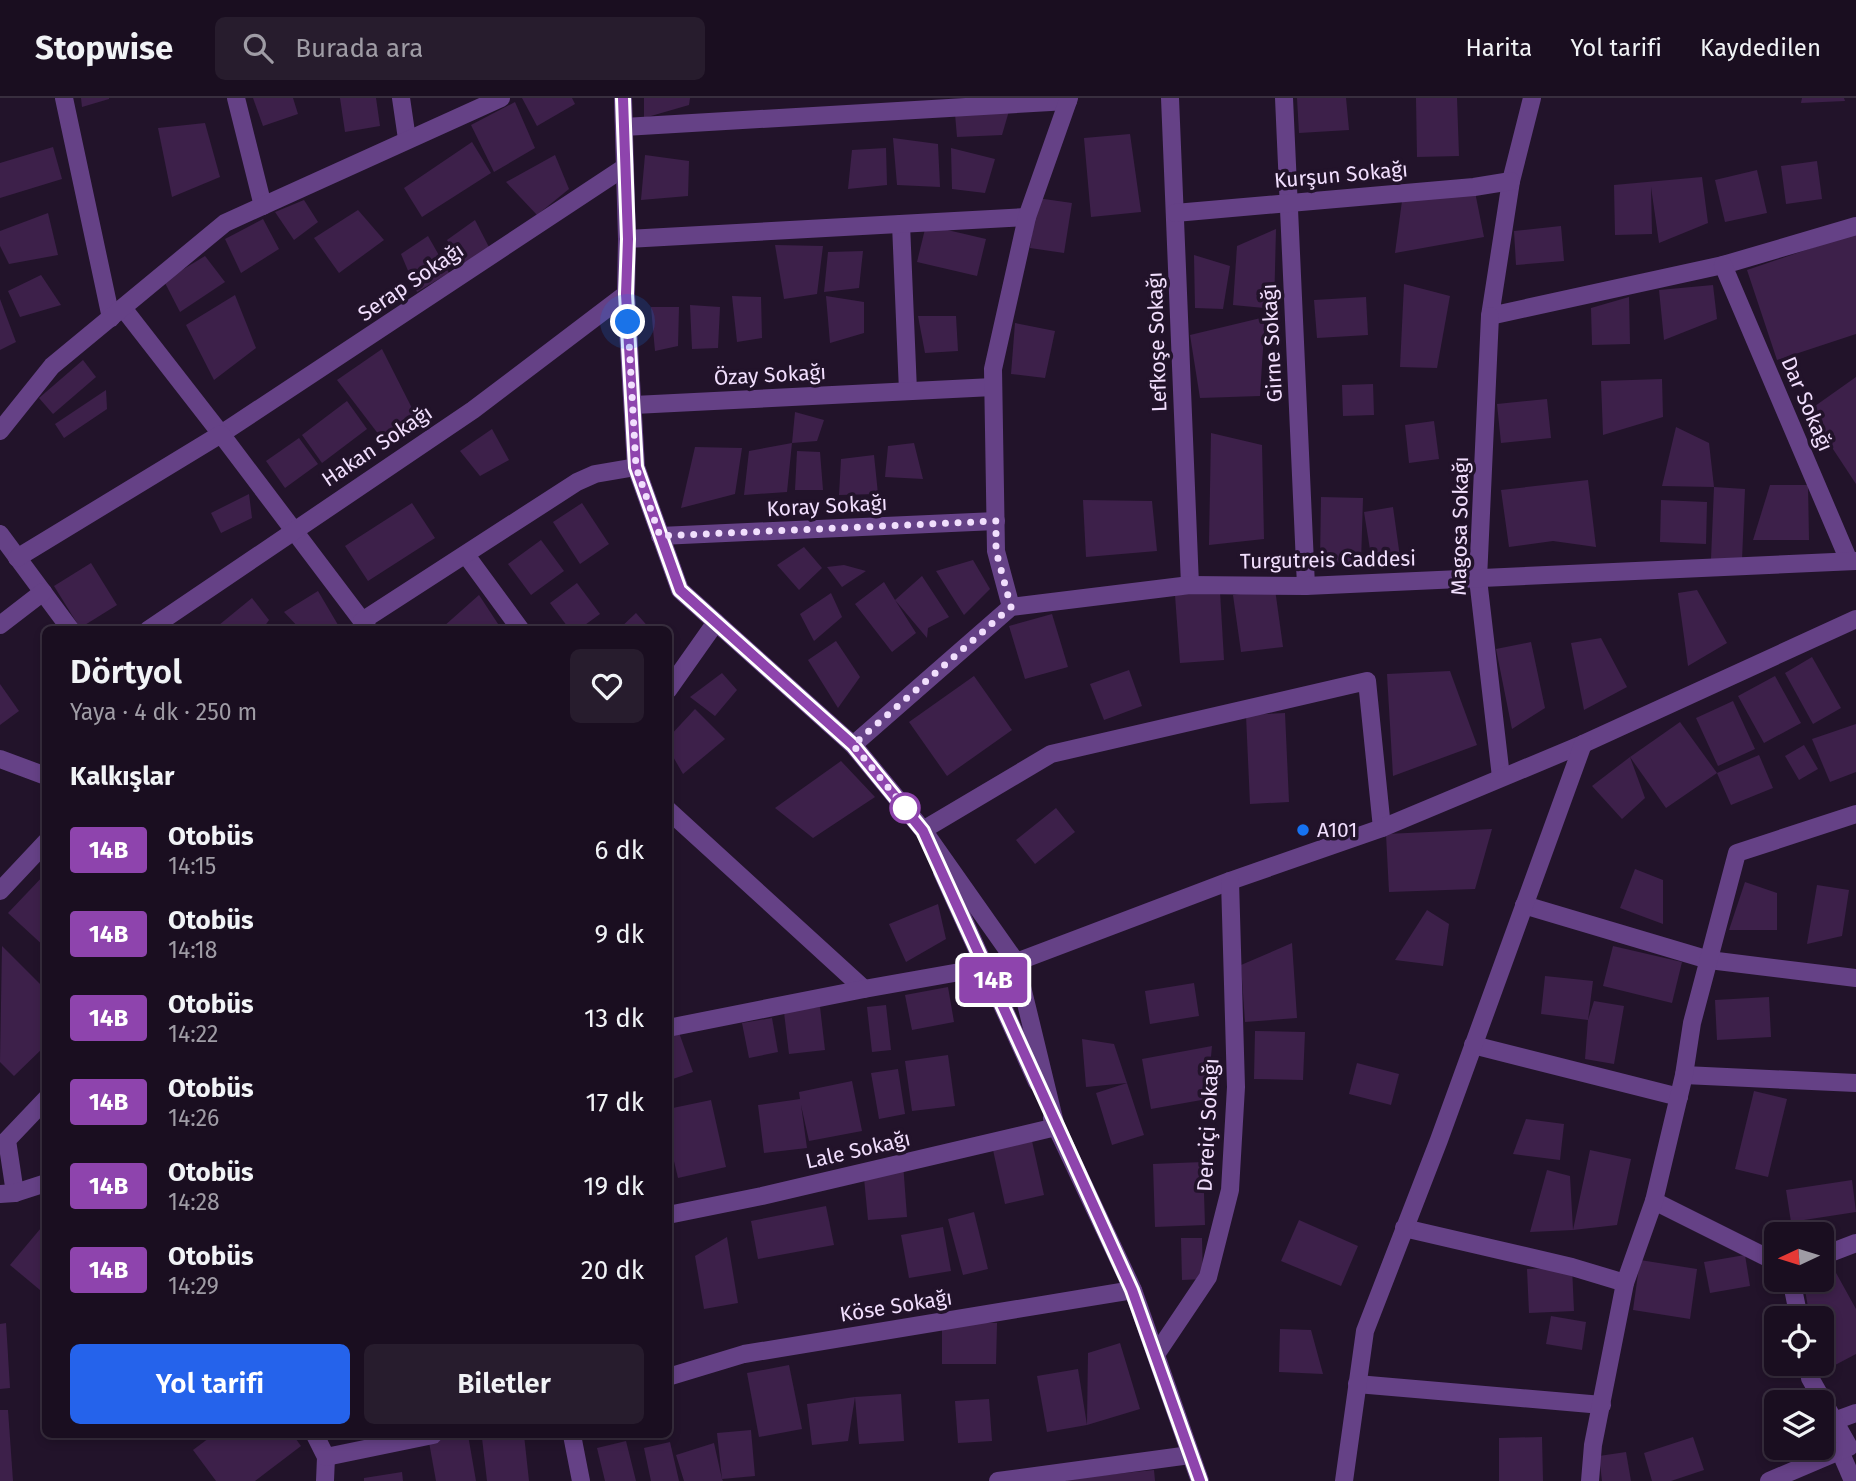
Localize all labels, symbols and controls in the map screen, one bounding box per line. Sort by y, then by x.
search box [215,17,705,80]
text: Stopwise [35,28,173,68]
icon: search [239,29,277,67]
text: Burada ara [295,33,423,64]
text: Harita [1465,34,1532,62]
text: Yol tarifi [1570,34,1662,62]
text: Kaydedilen [1700,34,1821,62]
street label: Kurşun Sokağı [1273,156,1409,194]
street label: Serap Sokağı [353,237,469,327]
street label: Lefkoşe Sokağı [1142,271,1172,413]
street label: Girne Sokağı [1256,283,1288,403]
your location [610,304,645,339]
street label: Dar Sokağı [1775,353,1839,455]
street label: Özay Sokağı [713,359,827,391]
street label: Hakan Sokağı [317,400,437,492]
street label: Magosa Sokağı [1446,456,1474,596]
street label: Koray Sokağı [766,490,888,522]
street label: Turgutreis Caddesi [1240,545,1416,575]
button: heart [570,649,644,723]
text: Dörtyol [70,652,182,692]
text: Yaya · 4 dk · 250 m [70,698,257,726]
text: Kalkışlar [70,761,174,792]
unlabelled marker [890,793,920,823]
place label: A101 [1317,817,1357,843]
text: Otobüs [168,821,254,852]
marker: A101 [1295,822,1311,838]
text: 6 dk [594,835,644,866]
text: 14B [89,836,128,864]
text: 14:15 [168,852,216,880]
text: Otobüs [168,905,254,936]
text: 9 dk [595,919,644,950]
text: 14B [89,920,128,948]
text: 14:18 [168,936,217,964]
line badge: 14B [953,957,1033,1003]
text: 14B [973,966,1013,994]
text: Otobüs [168,989,254,1020]
text: 13 dk [584,1003,644,1034]
text: 14B [89,1004,128,1032]
text: 14:22 [168,1020,219,1048]
street label: Dereiçi Sokağı [1192,1058,1224,1192]
text: Otobüs [168,1073,254,1104]
text: 17 dk [585,1087,644,1118]
text: 14B [89,1088,128,1116]
text: 14:26 [168,1104,219,1132]
street label: Lale Sokağı [803,1125,913,1175]
text: Otobüs [168,1157,254,1188]
text: 19 dk [583,1171,644,1202]
text: 14B [89,1172,128,1200]
text: 14:28 [168,1188,220,1216]
north arrow [1764,1222,1834,1292]
map controls [1764,1222,1834,1460]
text: Otobüs [168,1241,254,1272]
text: 20 dk [581,1255,644,1286]
text: 14B [89,1256,128,1284]
text: 14:29 [168,1272,219,1300]
street label: Köse Sokağı [838,1284,954,1328]
button: locate [1764,1306,1834,1376]
button: Yol tarifi [70,1344,350,1424]
button: Biletler [364,1344,644,1424]
button: layers [1764,1390,1834,1460]

